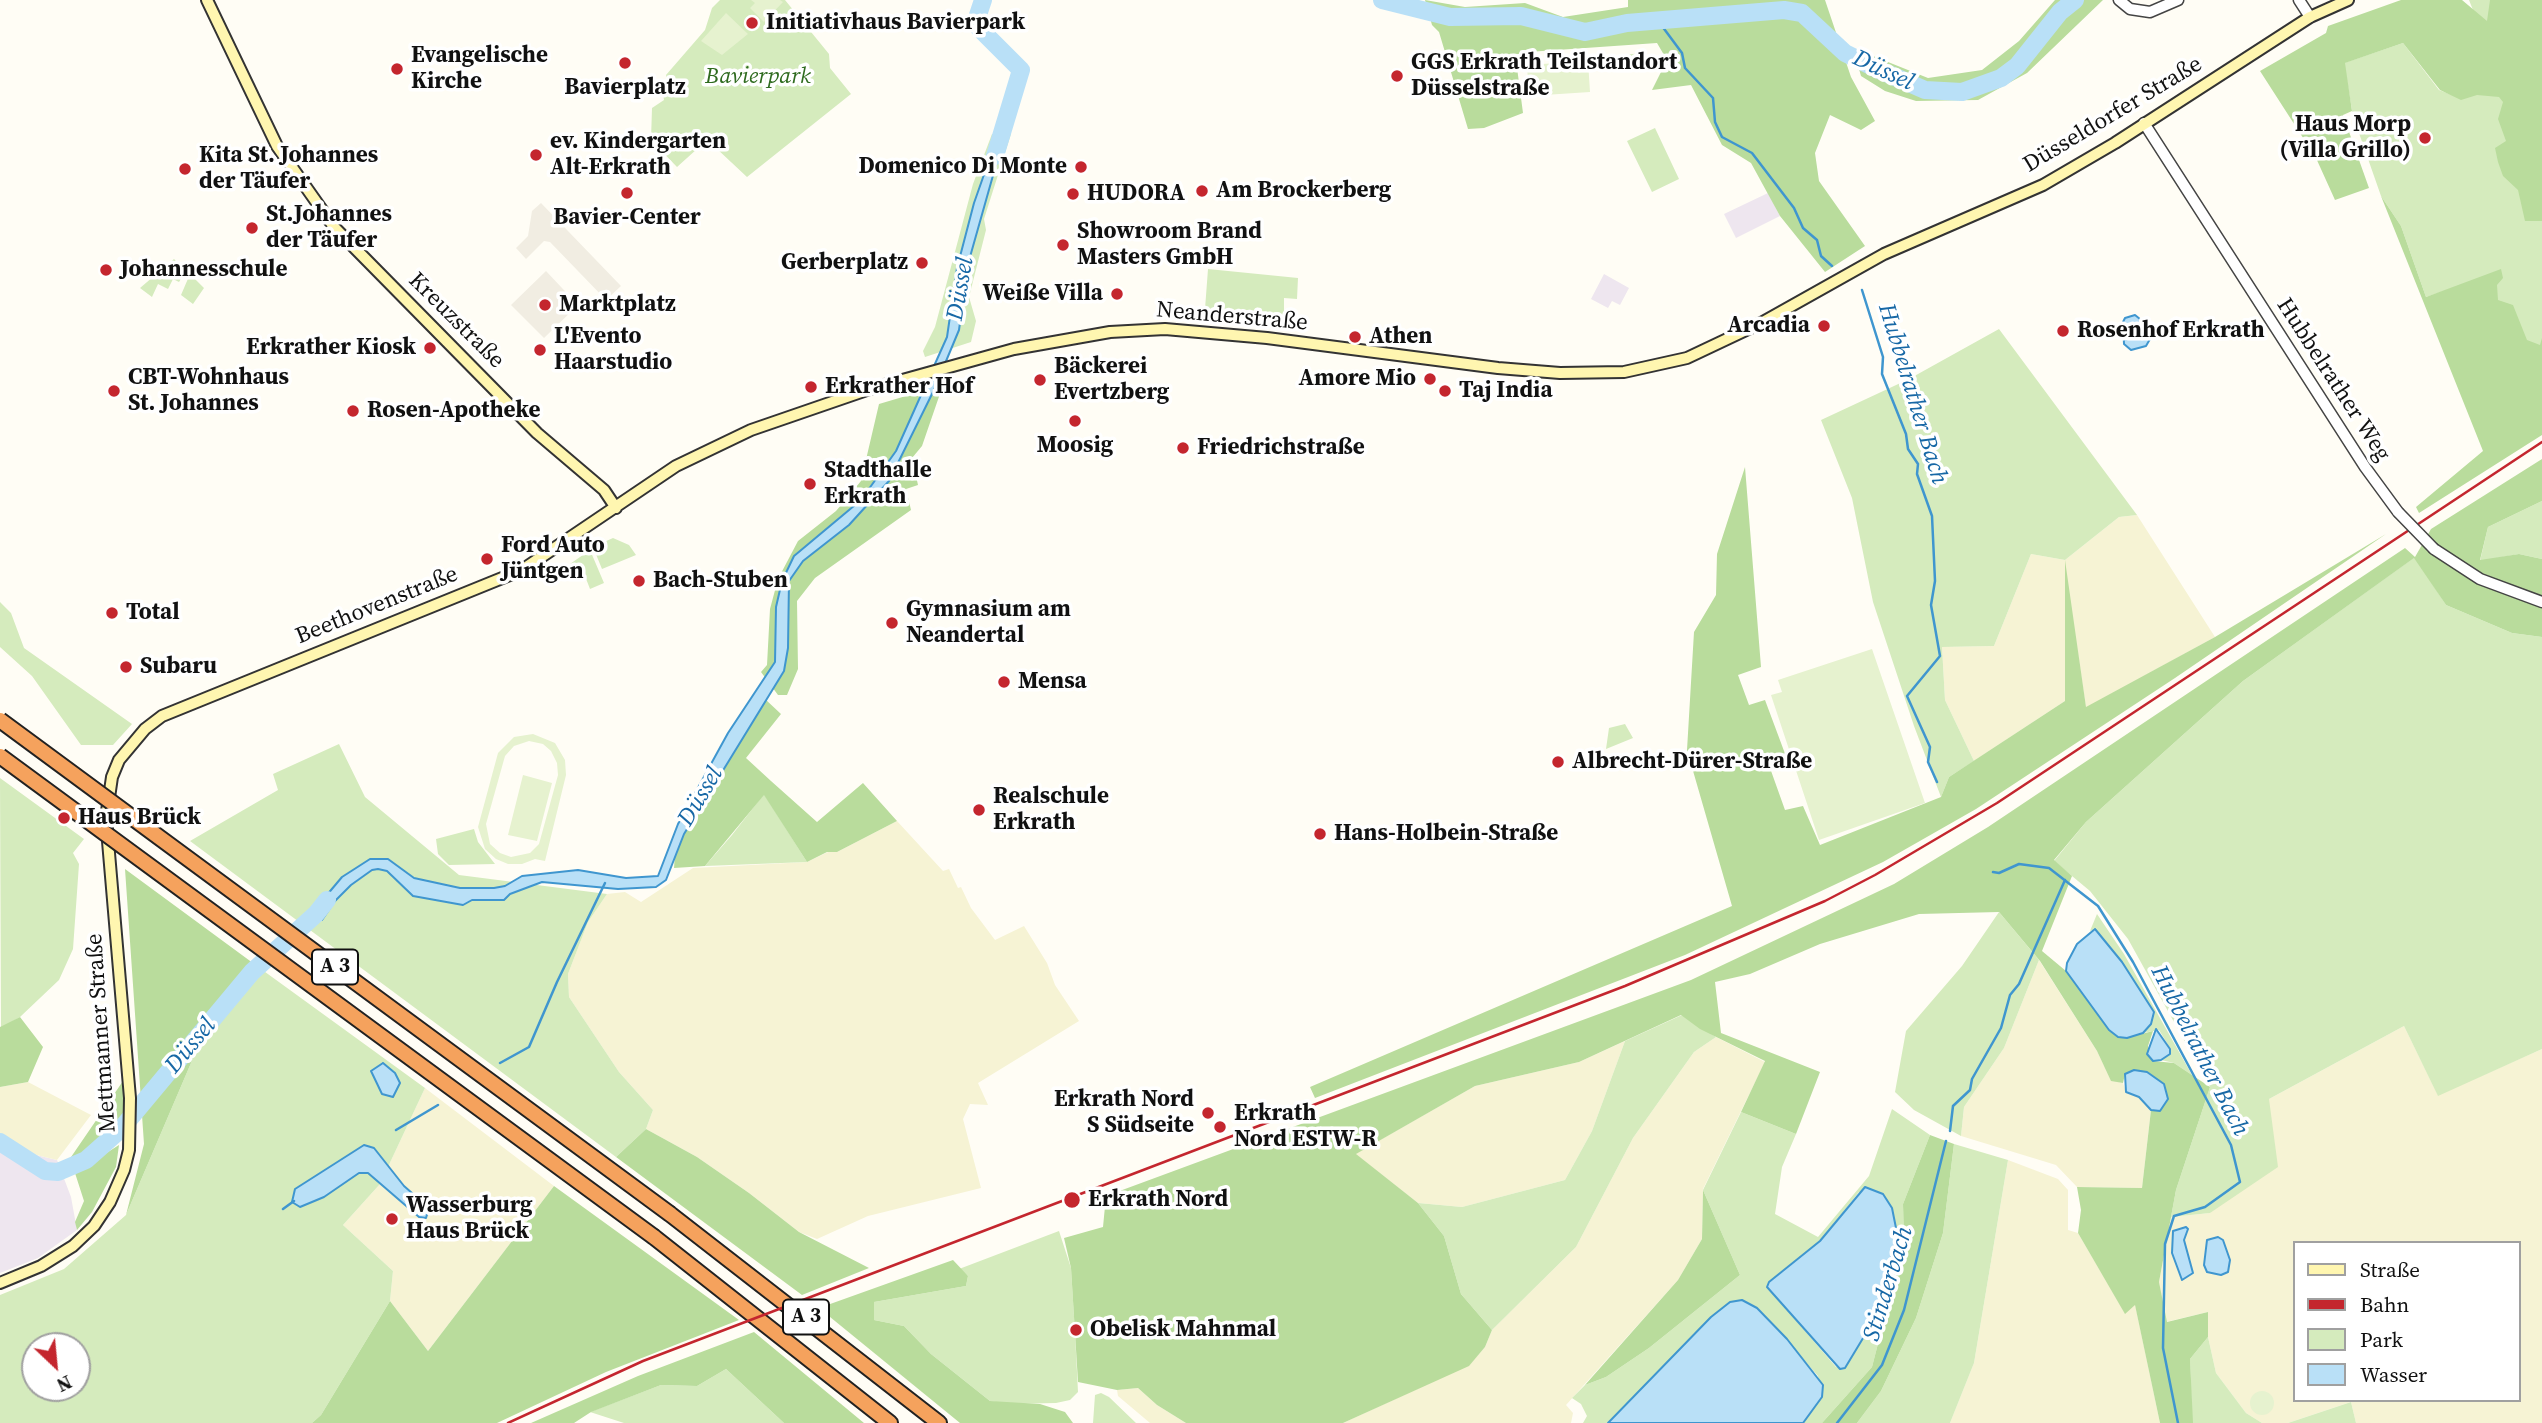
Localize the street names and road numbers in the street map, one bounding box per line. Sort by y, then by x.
street label: Düsseldorfer Straße [2019,51,2207,179]
street label: Kreuzstraße [402,267,510,375]
street label: Hubbelrather Weg [2270,293,2396,467]
street label: Neanderstraße [1155,297,1309,337]
street label: Beethovenstraße [292,561,462,651]
street label: Mettmanner Straße [81,932,123,1134]
road number: A 3 [312,950,358,984]
road number: A 3 [783,1300,829,1334]

